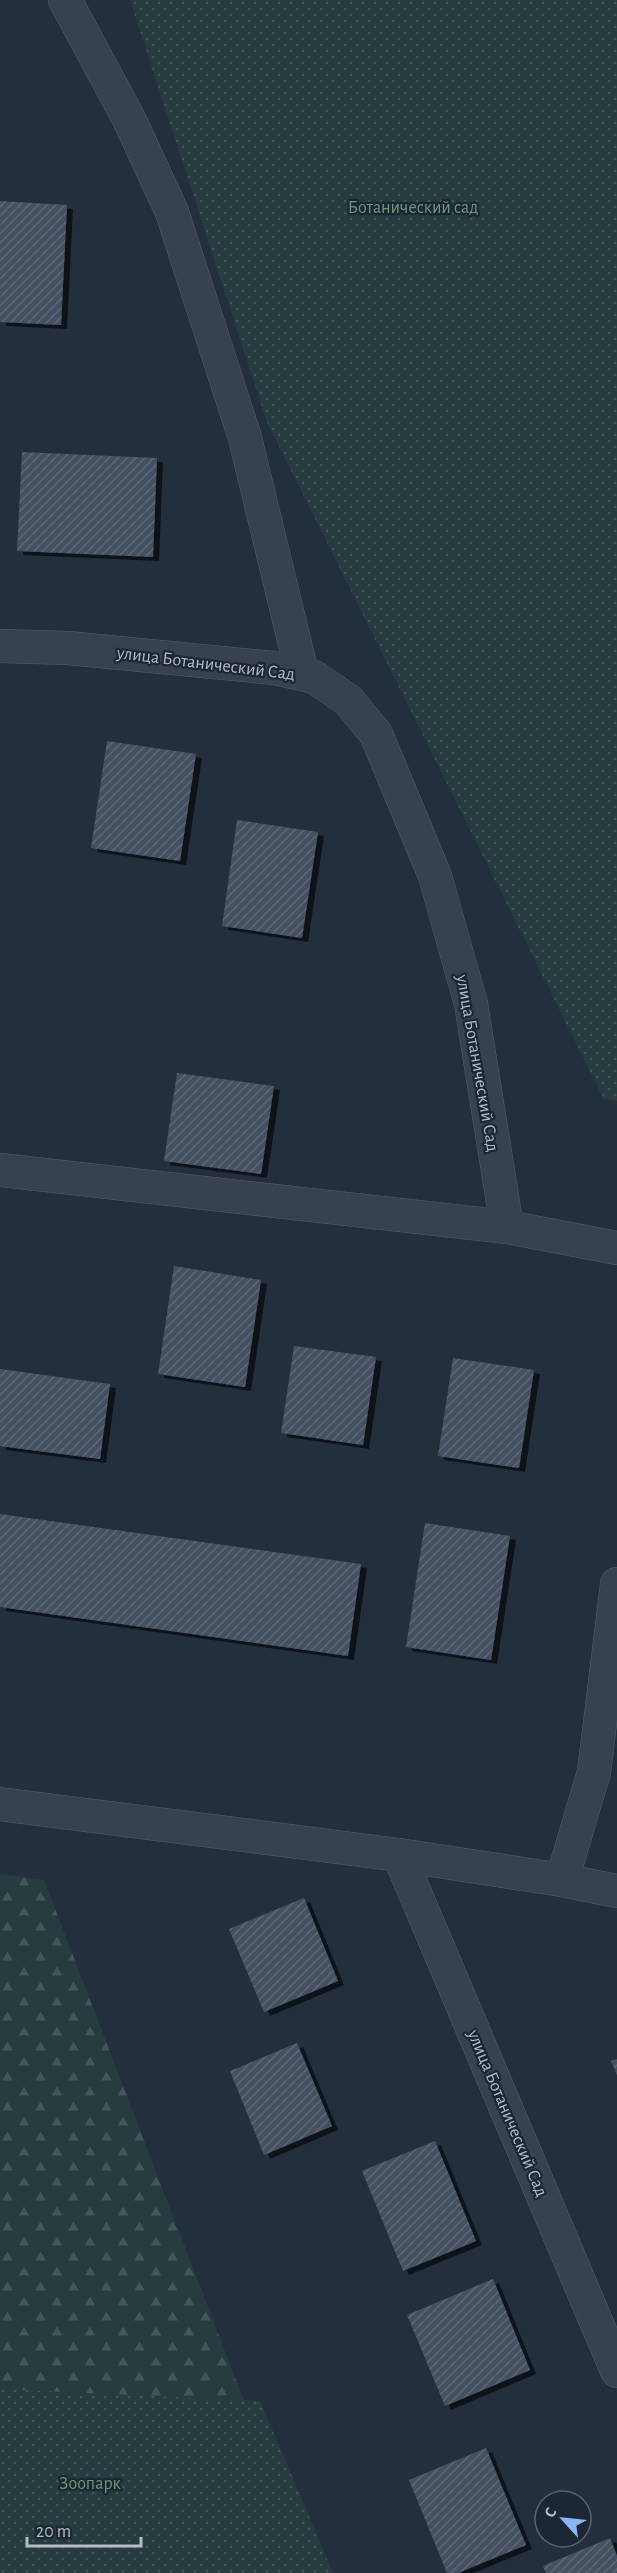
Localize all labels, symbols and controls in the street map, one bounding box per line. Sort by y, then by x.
park label: Ботанический сад [348,199,478,217]
street label: улица Ботанический Сад [115,644,296,684]
street label: улица Ботанический Сад [452,972,501,1153]
street label: улица Ботанический Сад [463,2026,550,2200]
park label: Зоопарк [59,2475,121,2493]
north arrow [533,2489,593,2549]
text: С [541,2505,560,2520]
scale bar [27,2510,141,2548]
text: 20 m [36,2523,71,2541]

